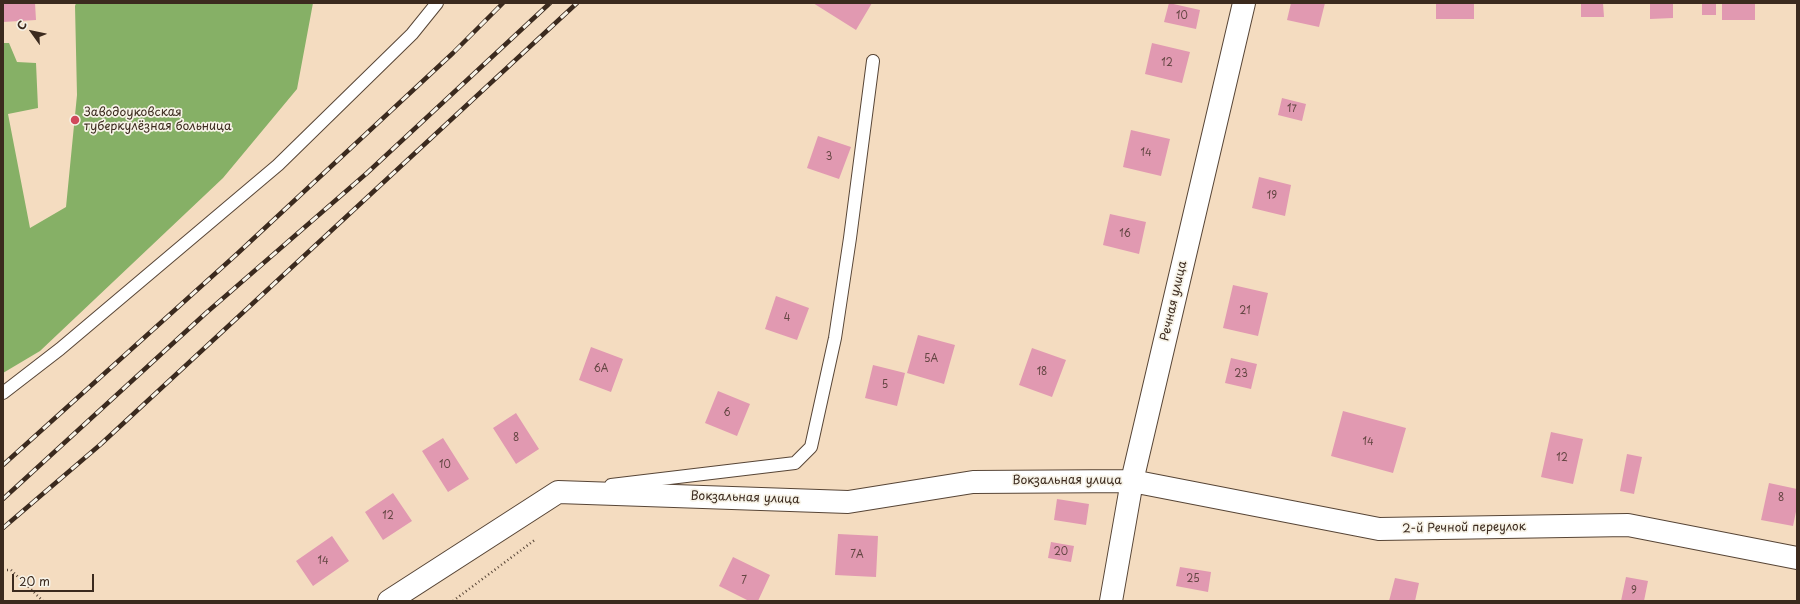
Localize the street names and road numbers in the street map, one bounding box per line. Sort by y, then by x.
street label: Речная улица [1158,260,1190,342]
street label: Вокзальная улица [1012,474,1122,488]
street label: Вокзальная улица [690,489,800,507]
street label: 2-й Речной переулок [1402,520,1526,536]

